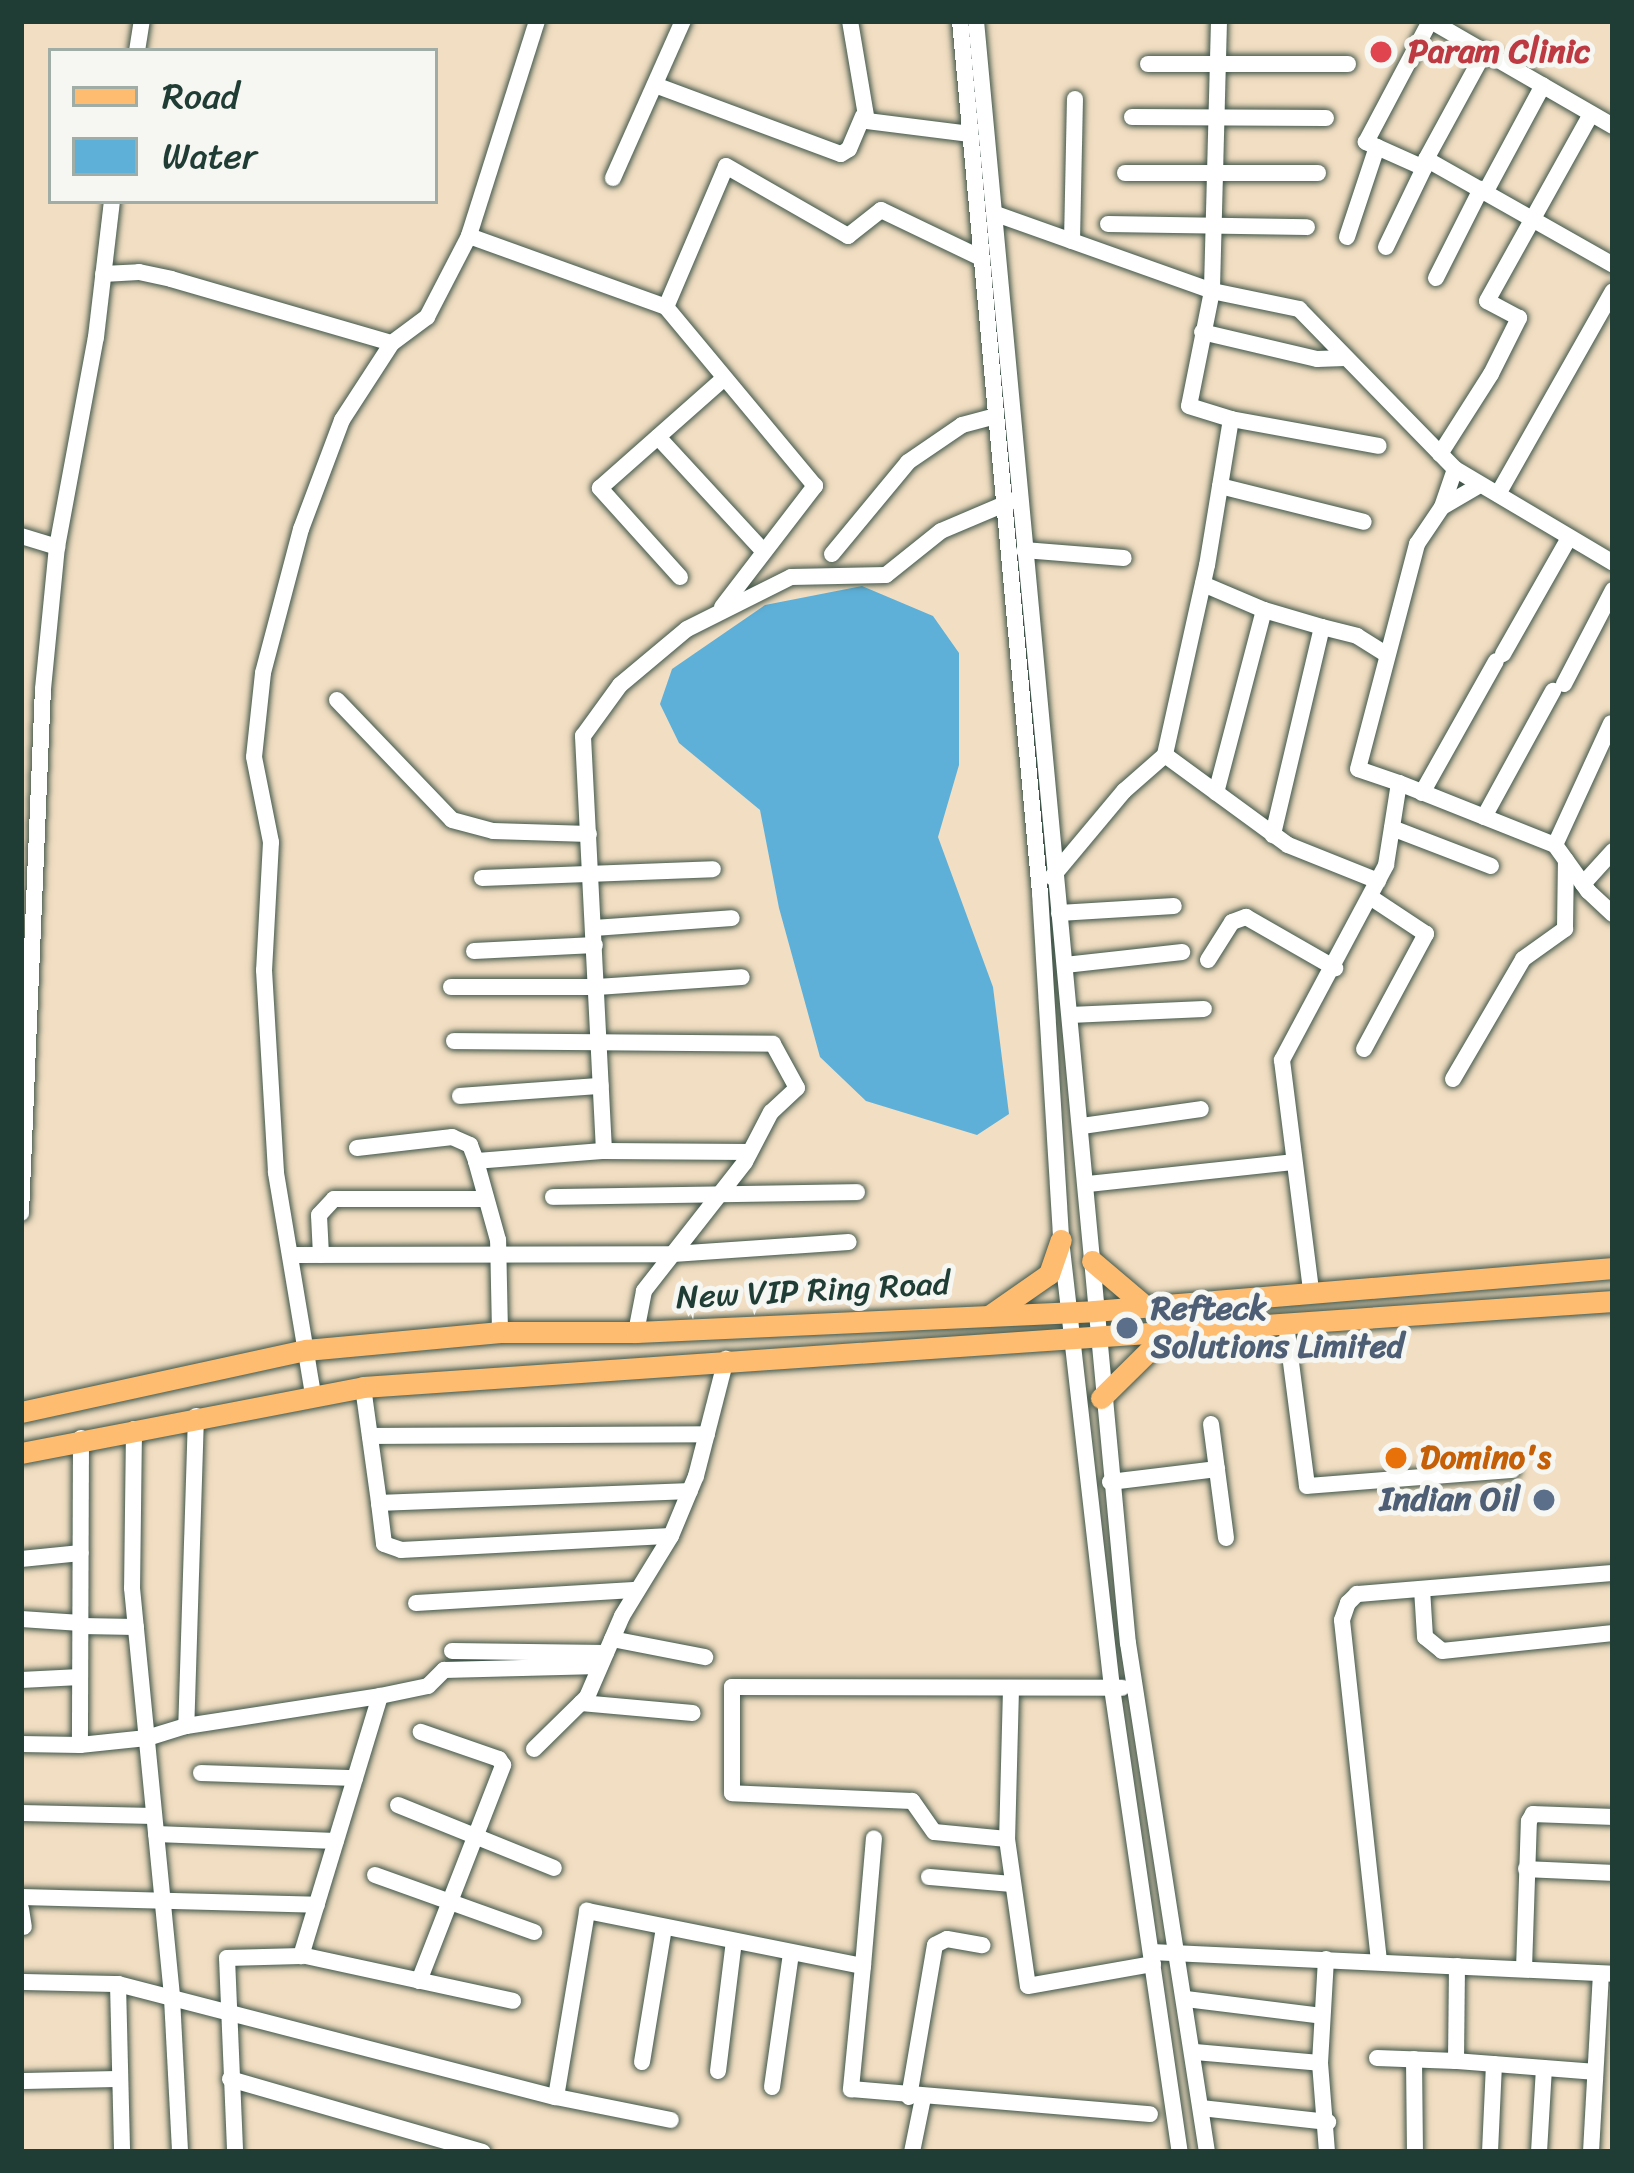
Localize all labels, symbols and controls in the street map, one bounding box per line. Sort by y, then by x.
place label: Param Clinic [1408,32,1591,72]
marker: Param Clinic [1365,36,1397,68]
legend [48,48,438,204]
text: Road [162,64,239,128]
text: Water [162,124,257,188]
street label: New VIP Ring Road [675,1264,951,1318]
place label: Refteck Solutions Limited [1151,1289,1404,1367]
marker: Refteck Solutions Limited [1114,1315,1140,1341]
place label: Domino's [1420,1438,1551,1478]
marker: Domino's [1383,1445,1409,1471]
place label: Indian Oil [1380,1480,1520,1520]
marker: Indian Oil [1531,1487,1557,1513]

